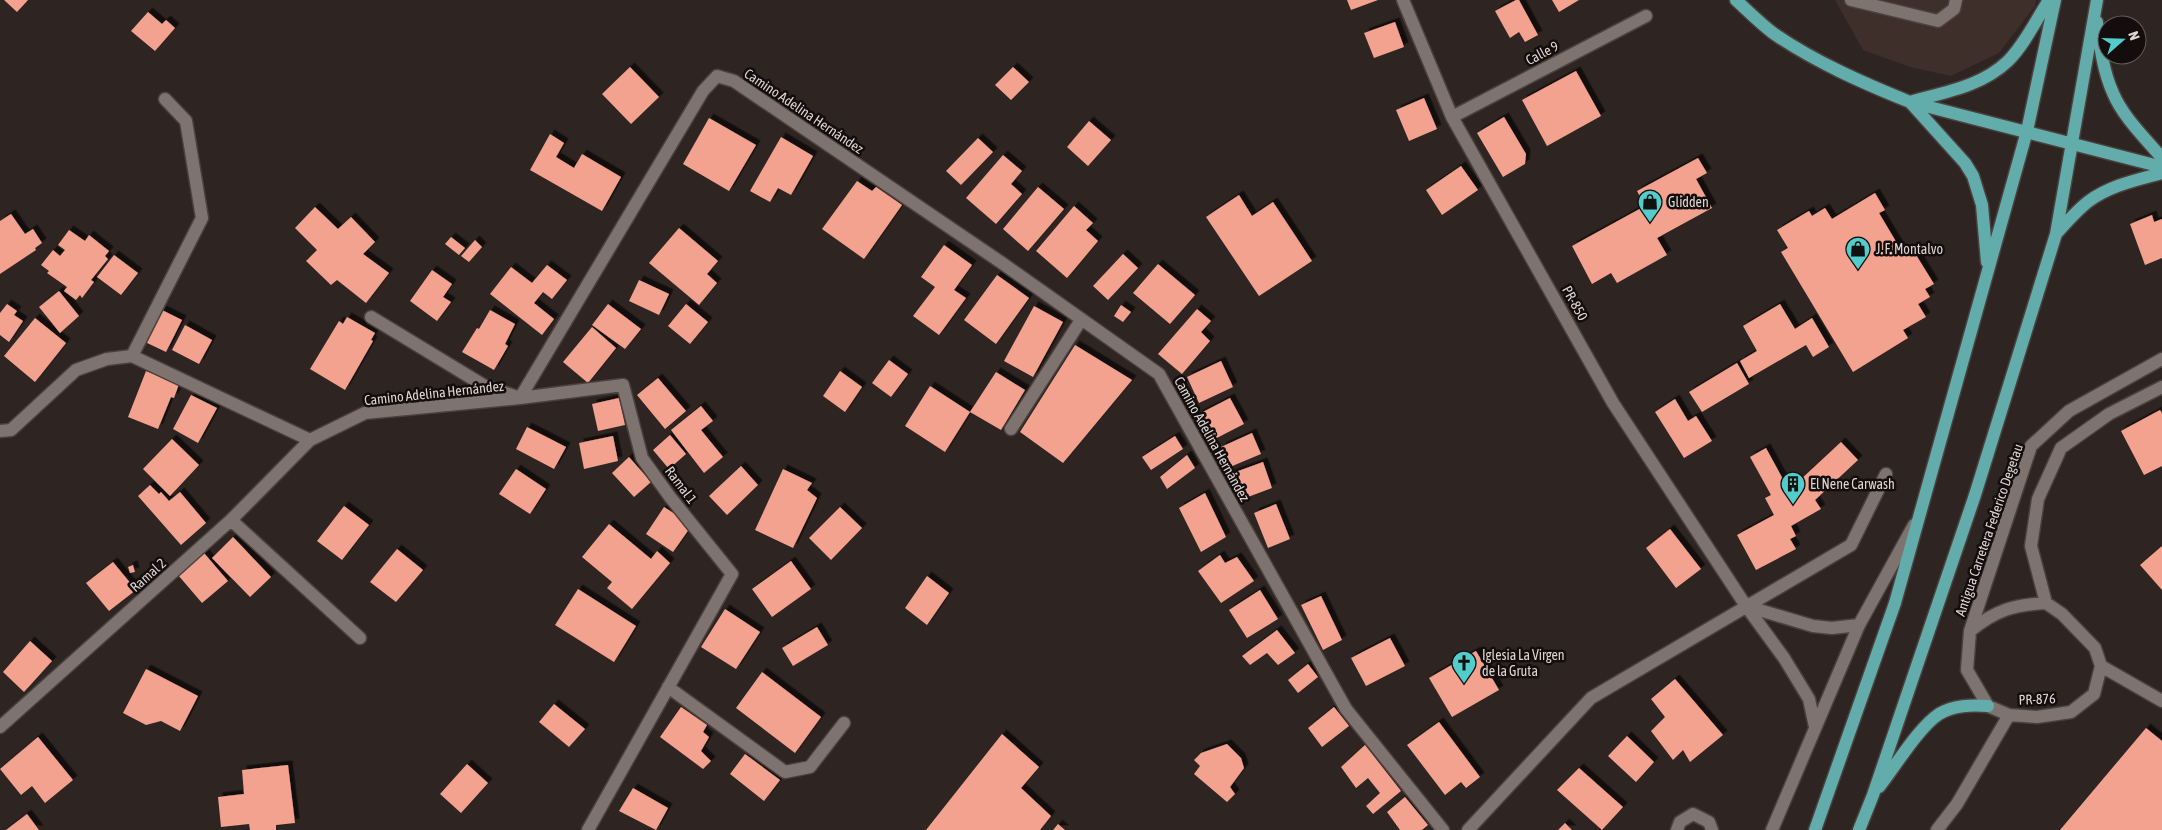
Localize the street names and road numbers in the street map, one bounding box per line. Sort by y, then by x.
street label: Calle 9 [1523,38,1561,68]
street label: Camino Adelina Hernández [741,65,867,157]
street label: PR-850 [1559,283,1591,323]
street label: Camino Adelina Hernández [1171,374,1253,504]
street label: Camino Adelina Hernández [363,378,505,408]
street label: Antigua Carretera Federico Degetau [1952,442,2026,618]
street label: Ramal 1 [662,463,700,507]
street label: Ramal 2 [127,555,169,595]
street label: PR-876 [2018,690,2056,708]

